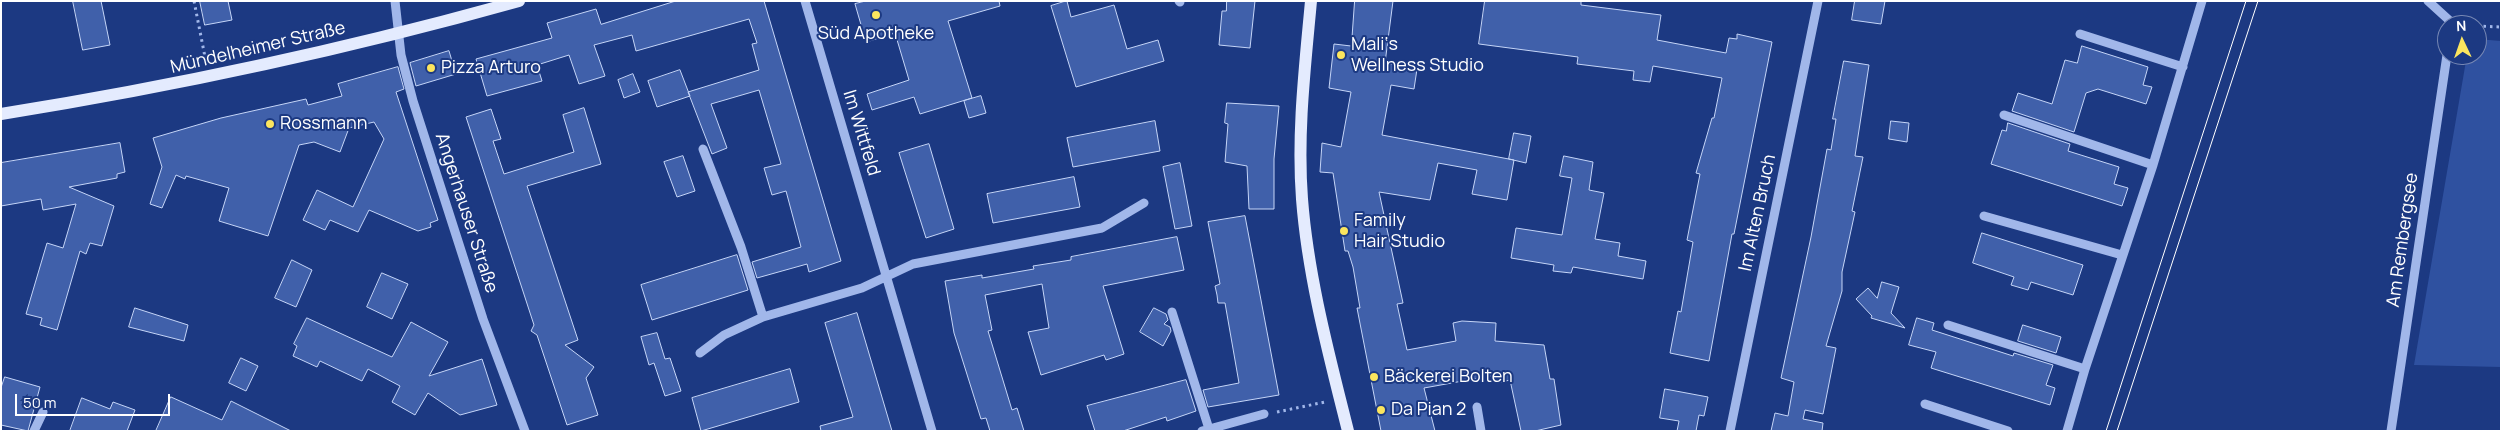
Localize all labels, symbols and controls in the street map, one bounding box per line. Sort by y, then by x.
marker: Süd Apotheke [870,9,882,21]
north arrow [2437,15,2487,65]
text: N [2456,16,2467,35]
street label: Mündelheimer Straße [168,17,348,79]
place label: Süd Apotheke [818,23,934,45]
place label: Mali‘s Wellness Studio [1351,34,1484,76]
marker: Mali‘s Wellness Studio [1335,49,1347,61]
place label: Pizza Arturo [441,57,541,79]
marker: Pizza Arturo [425,62,437,74]
street label: Im Wittfeld [838,88,884,178]
place label: Rossmann [280,113,367,135]
marker: Rossmann [264,118,276,130]
street label: Angerhauser Straße [430,130,502,296]
street label: Im Alten Bruch [1735,153,1781,273]
street label: Am Rembergsee [2383,171,2423,309]
place label: Family Hair Studio [1354,210,1445,252]
marker: Family Hair Studio [1338,225,1350,237]
place label: Bäckerei Bolten [1384,366,1513,388]
marker: Bäckerei Bolten [1368,371,1380,383]
scale bar [18,384,172,416]
text: 50 m [23,392,57,413]
place label: Da Pian 2 [1391,399,1466,421]
marker: Da Pian 2 [1375,404,1387,416]

